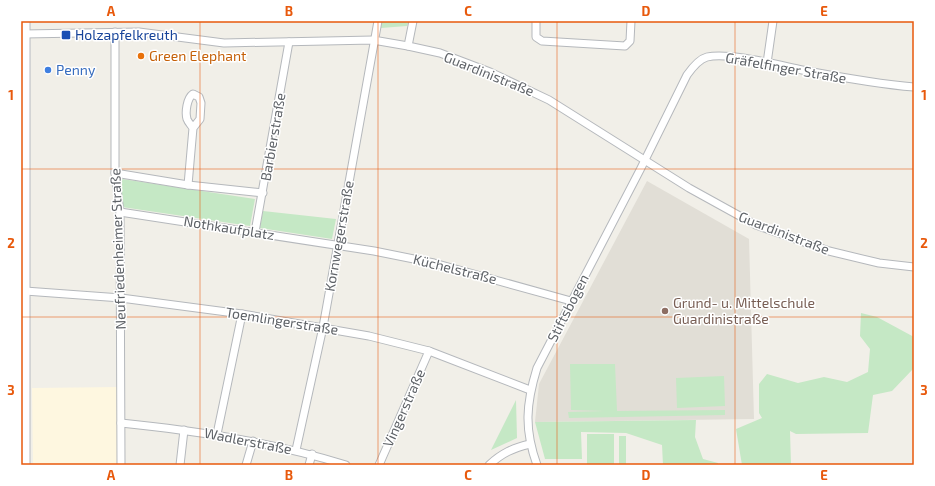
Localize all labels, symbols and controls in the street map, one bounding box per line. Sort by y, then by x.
text: A [107,3,116,19]
text: B [285,3,293,19]
text: C [464,3,472,19]
text: D [642,3,651,19]
text: E [820,3,828,19]
place label: Holzapfelkreuth [75,26,178,43]
marker: Holzapfelkreuth [60,29,72,41]
place label: Green Elephant [149,47,246,64]
street label: Guardinistraße [442,48,537,99]
street label: Gräfelfinger Straße [724,48,848,87]
marker: Green Elephant [136,51,146,61]
place label: Penny [56,61,96,78]
marker: Penny [43,65,53,75]
text: 1 [8,87,14,103]
text: 1 [921,87,927,103]
street label: Barbierstraße [256,91,289,182]
street label: Neufriedenheimer Straße [106,168,129,330]
street label: Kornwegerstraße [320,179,357,293]
street label: Guardinistraße [736,207,832,258]
street label: Nothkaufplatz [182,212,276,243]
text: 2 [7,235,15,251]
text: 2 [920,235,928,251]
street label: Küchelstraße [412,250,499,287]
street label: Stiftsbogen [543,271,592,344]
place label: Grund- u. Mittelschule Guardinistraße [673,294,815,327]
street label: Toemlingerstraße [225,303,340,338]
marker: Grund- u. Mittelschule Guardinistraße [660,306,670,316]
street label: Vingerstraße [379,366,428,450]
text: 3 [7,382,15,398]
text: 3 [920,382,928,398]
street label: Wadlerstraße [203,424,293,457]
text: A [107,467,116,483]
text: B [285,467,293,483]
text: C [464,467,472,483]
text: D [642,467,651,483]
text: E [820,467,828,483]

